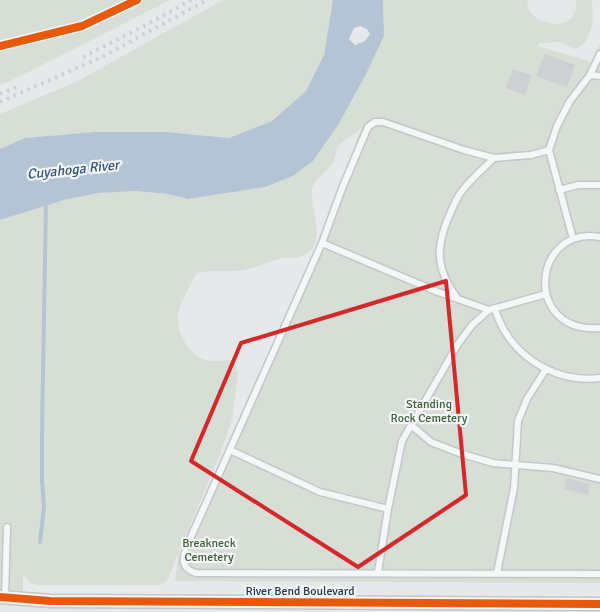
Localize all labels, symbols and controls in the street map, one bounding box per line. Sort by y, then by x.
water label: Cuyahoga River [26,156,122,183]
park label: Standing Rock Cemetery [391,397,468,426]
park label: Breakneck Cemetery [182,536,236,565]
street label: River Bend Boulevard [245,584,355,599]

